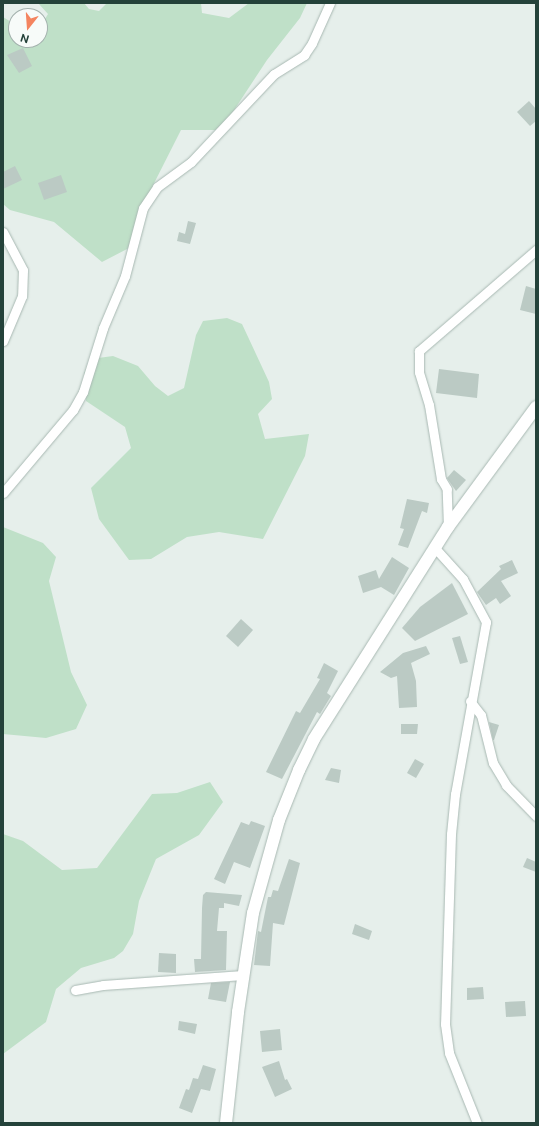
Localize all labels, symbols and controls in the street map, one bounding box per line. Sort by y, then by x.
north arrow [8,8,48,48]
text: N [19,32,31,46]

